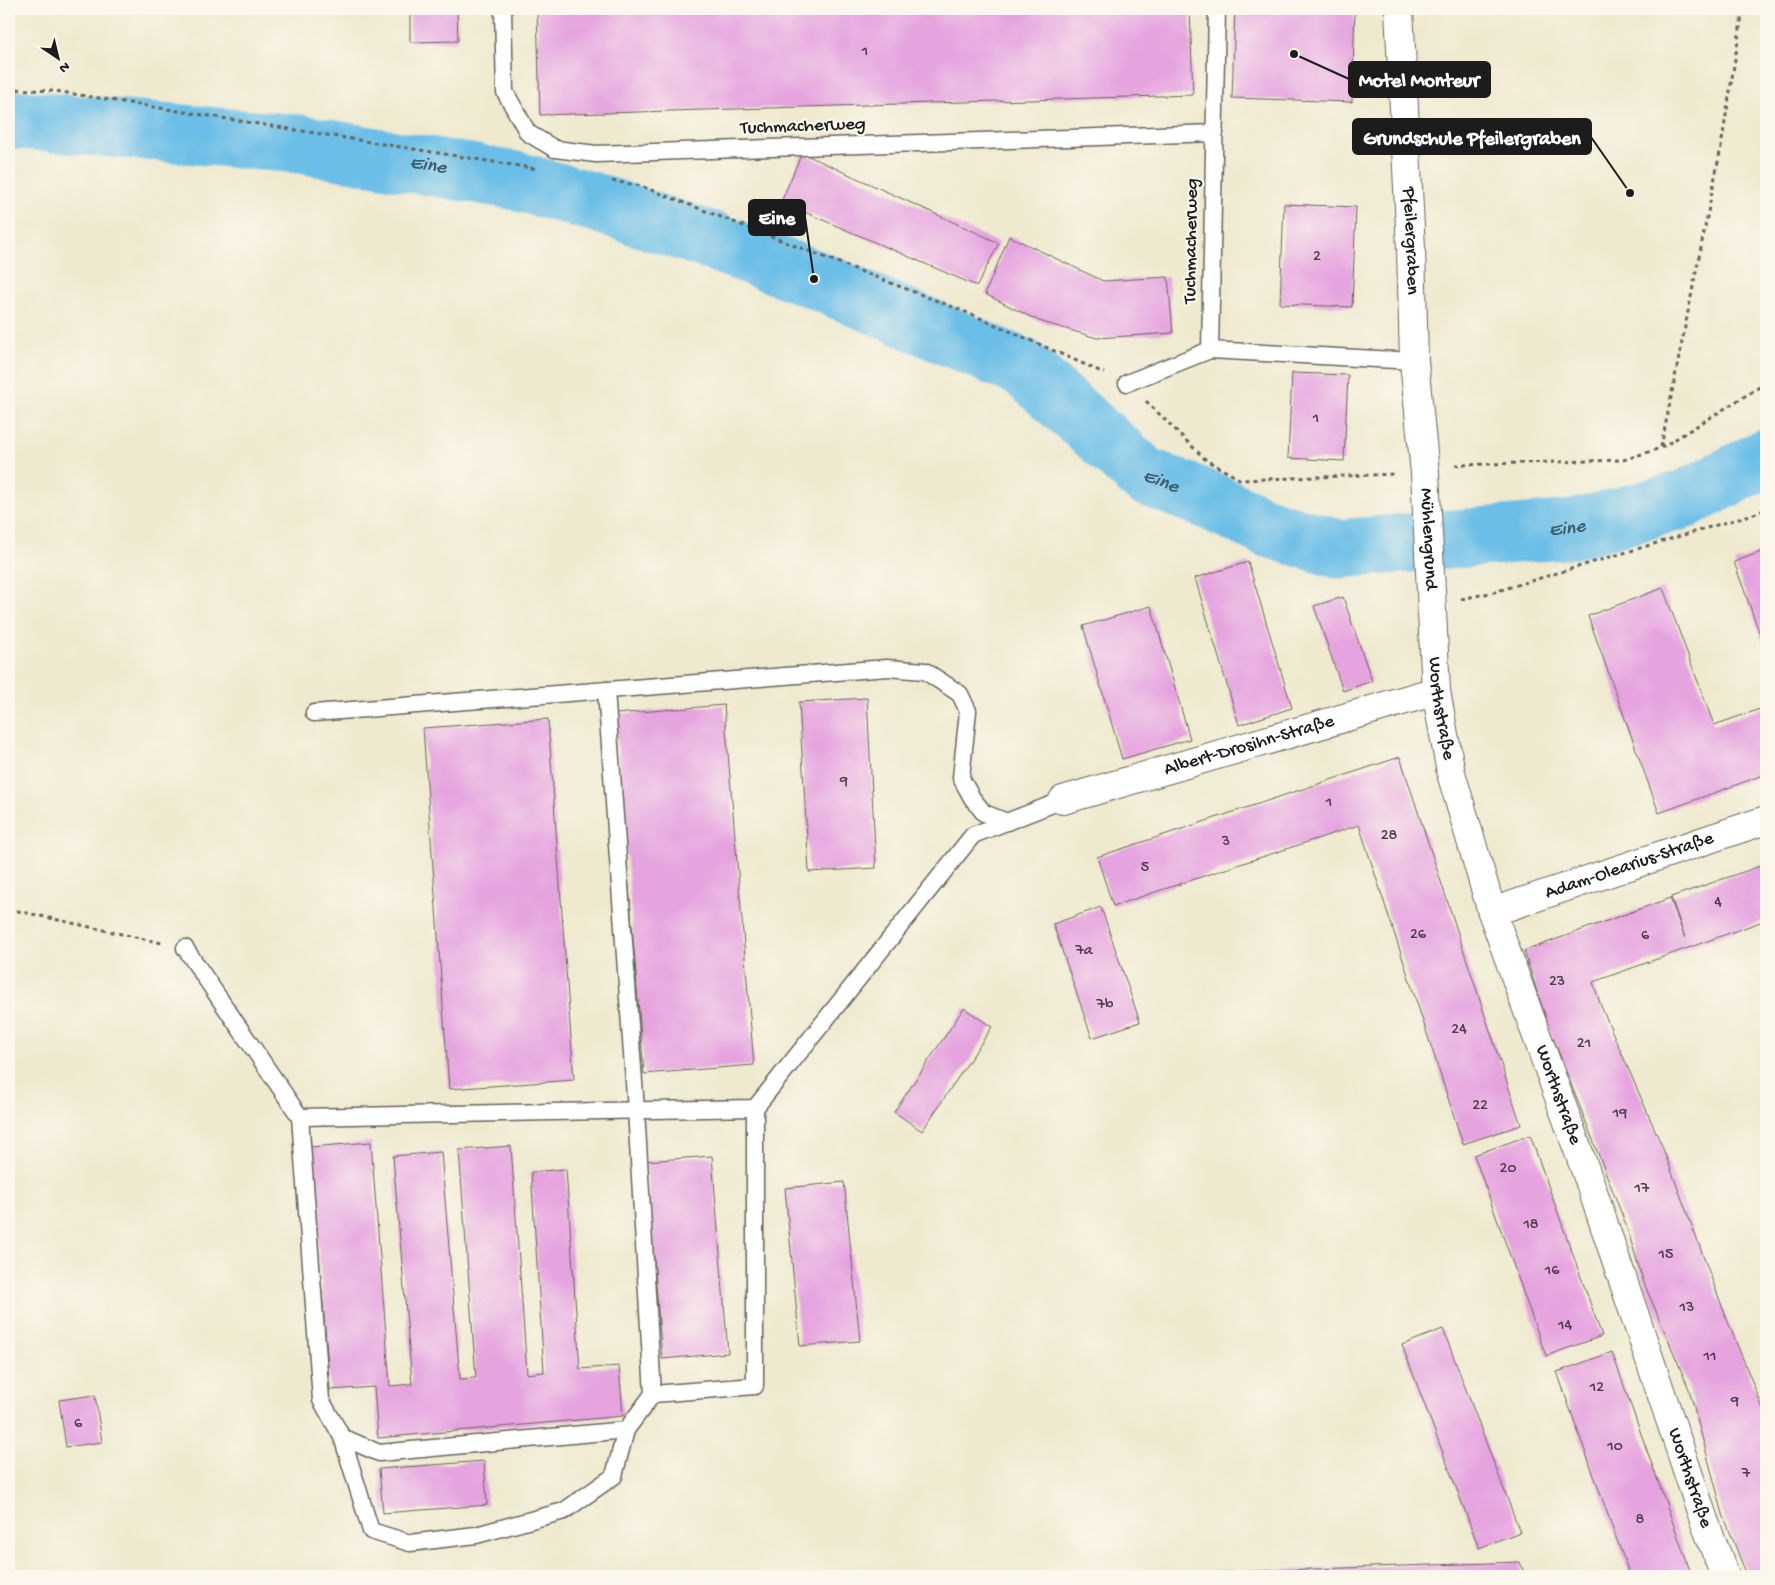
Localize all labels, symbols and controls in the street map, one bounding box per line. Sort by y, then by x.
north arrow [32,32,82,82]
house number: 1 [861,43,868,62]
text: N [55,57,73,76]
callout: Motel Monteur [1349,62,1490,97]
text: Motel Monteur [1359,71,1481,94]
street label: Tuchmacherweg [739,113,866,141]
callout: Grundschule Pfeilergraben [1353,119,1591,154]
text: Grundschule Pfeilergraben [1363,129,1581,152]
water label: Eine [408,151,449,180]
street label: Tuchmacherweg [1179,178,1205,305]
street label: Pfeilergraben [1396,185,1424,295]
callout: Eine [749,200,805,235]
text: Eine [759,209,796,232]
house number: 2 [1313,248,1321,267]
house number: 1 [1312,410,1319,429]
water label: Eine [1139,465,1183,499]
street label: Mühlengrund [1414,488,1442,592]
water label: Eine [1548,515,1589,543]
street label: Worthstraße [1423,656,1460,762]
street label: Albert-Drosihn-Straße [1161,710,1337,781]
house number: 9 [839,773,848,792]
house number: 1 [1325,794,1332,813]
house number: 28 [1381,827,1398,846]
street label: Adam-Olearius-Straße [1542,827,1717,905]
house number: 3 [1221,833,1230,852]
house number: 5 [1141,859,1149,878]
house number: 4 [1714,894,1722,913]
house number: 26 [1410,926,1427,945]
house number: 6 [1641,927,1650,946]
house number: 7a [1074,942,1094,961]
house number: 23 [1549,973,1565,992]
house number: 7b [1096,996,1114,1015]
house number: 24 [1451,1021,1467,1040]
house number: 21 [1577,1035,1591,1054]
street label: Worthstraße [1530,1042,1587,1148]
house number: 22 [1472,1097,1488,1116]
house number: 19 [1612,1105,1627,1124]
house number: 20 [1500,1160,1516,1179]
house number: 17 [1634,1180,1650,1199]
house number: 18 [1522,1216,1539,1235]
house number: 15 [1658,1246,1673,1265]
house number: 16 [1544,1262,1560,1281]
house number: 13 [1679,1299,1694,1318]
house number: 14 [1557,1317,1572,1336]
house number: 11 [1703,1348,1716,1367]
house number: 12 [1589,1379,1604,1398]
house number: 9 [1730,1393,1739,1412]
house number: 6 [74,1415,83,1434]
street label: Worthstraße [1662,1425,1717,1531]
house number: 10 [1606,1438,1623,1457]
house number: 7 [1741,1465,1751,1484]
house number: 8 [1636,1511,1645,1530]

